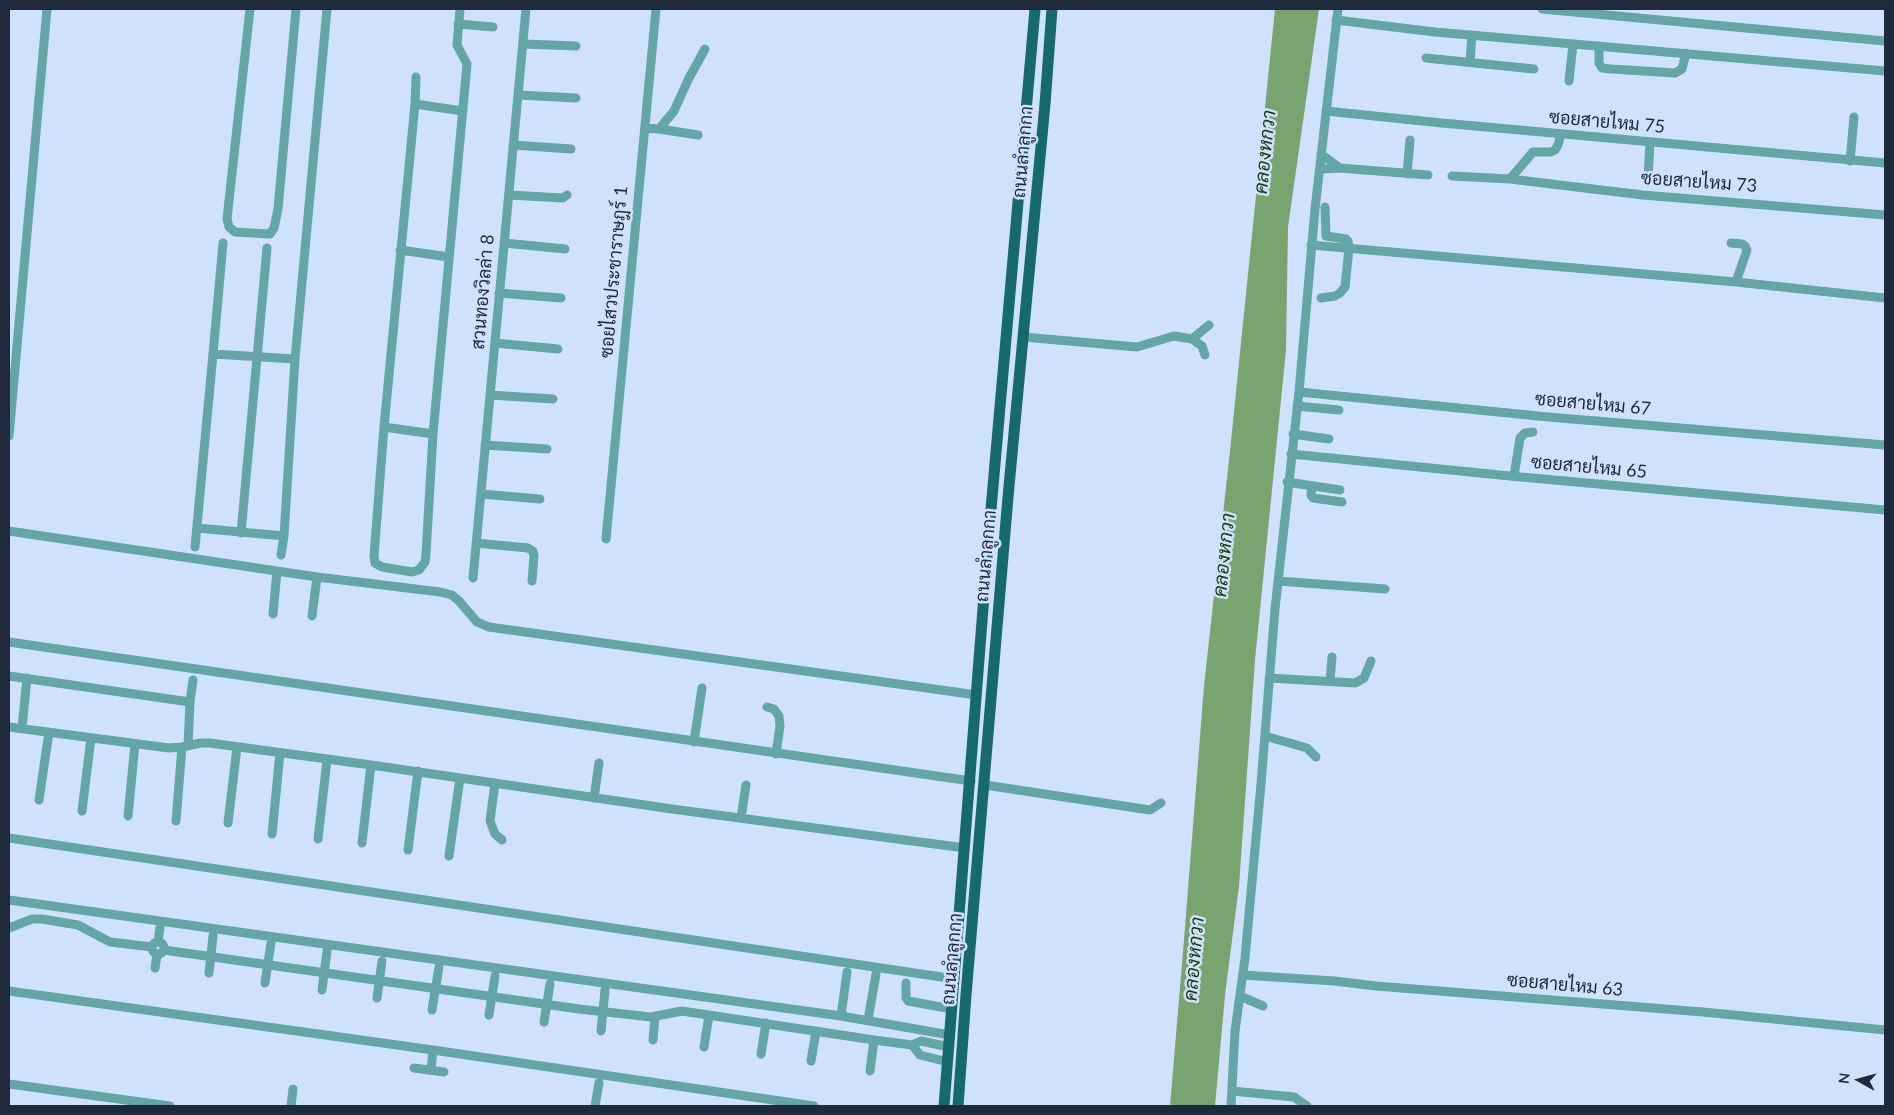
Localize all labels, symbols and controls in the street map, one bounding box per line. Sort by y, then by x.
street label: ถนนลำลูกกา [1008,105,1038,199]
street label: ซอยสายไหม 75 [1548,106,1666,138]
water label: คลองหกวา [1249,109,1281,195]
street label: ซอยสายไหม 73 [1640,167,1758,197]
street label: ซอยไสวประชาราษฎร์ 1 [596,185,632,359]
street label: สวนทองวิลล่า 8 [467,233,499,351]
street label: ซอยสายไหม 67 [1534,388,1652,420]
street label: ซอยสายไหม 65 [1530,451,1648,483]
street label: ถนนลำลูกกา [971,509,1001,603]
water label: คลองหกวา [1208,512,1240,598]
street label: ถนนลำลูกกา [937,912,967,1006]
water label: คลองหกวา [1179,916,1209,1002]
street label: ซอยสายไหม 63 [1506,969,1624,1001]
north arrow [1834,1055,1884,1105]
text: N [1835,1072,1853,1085]

